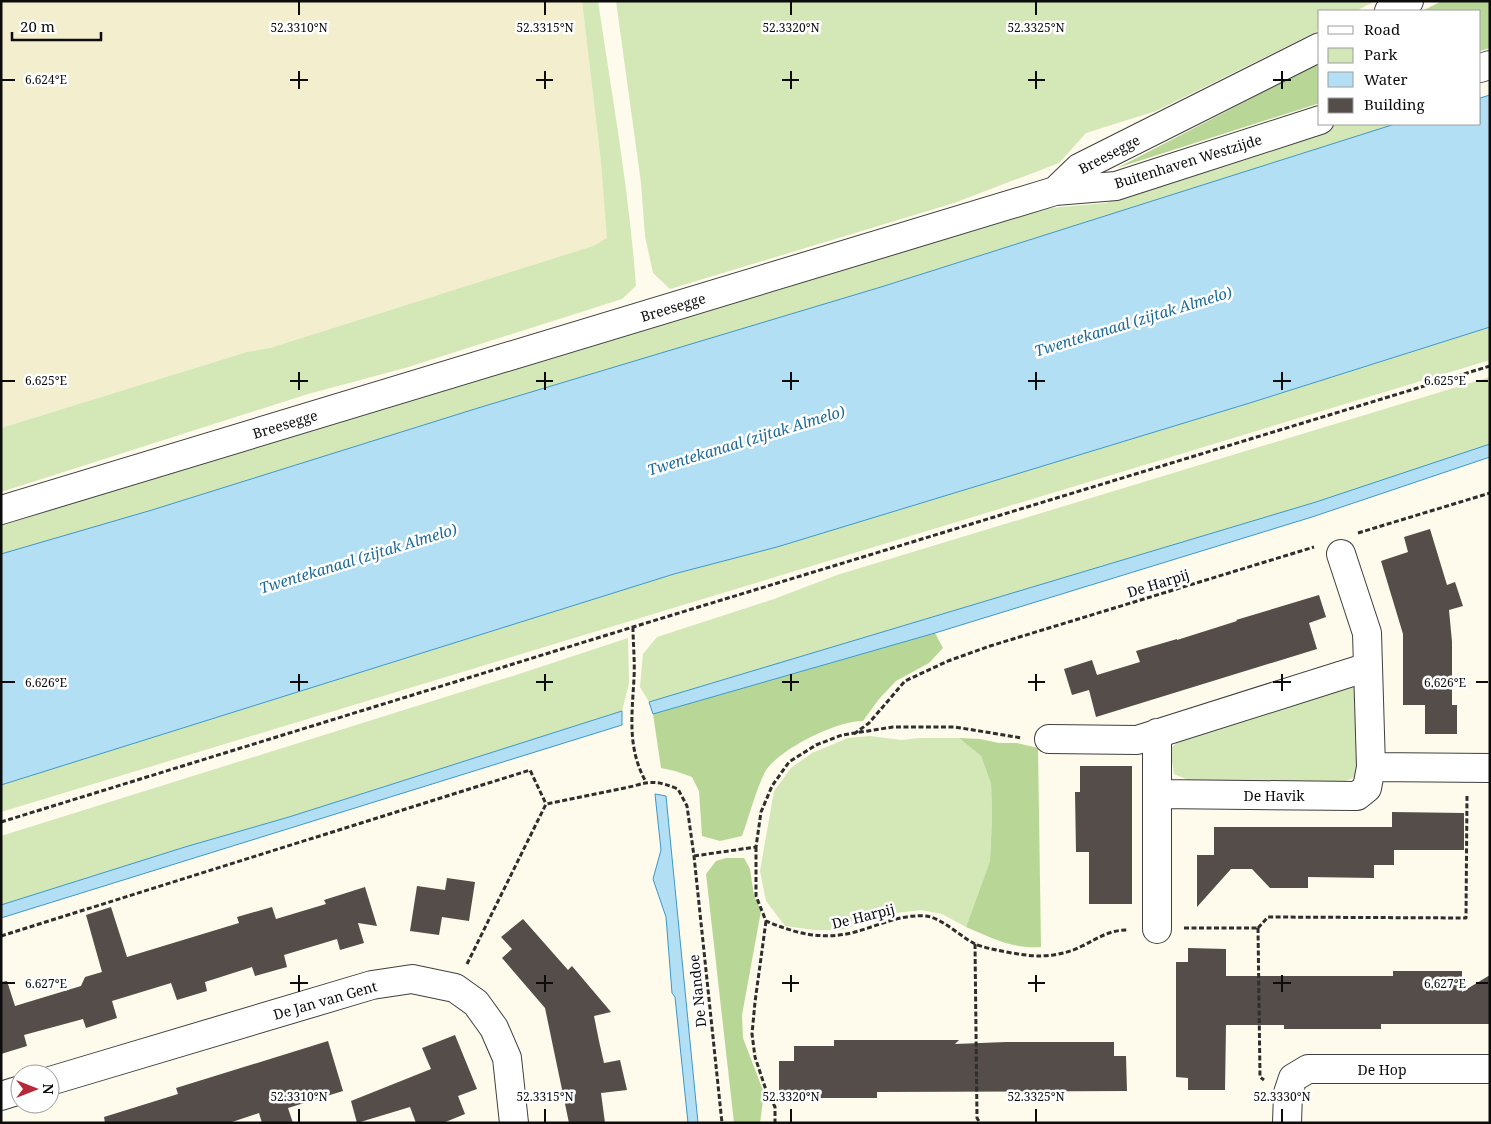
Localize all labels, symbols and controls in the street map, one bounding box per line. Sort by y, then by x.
scale bar [12,10,101,42]
legend [1318,10,1481,125]
text: 20 m [20,16,55,36]
text: 52.3310°N [270,19,328,36]
text: 52.3315°N [516,19,574,36]
text: 52.3320°N [762,19,820,36]
text: 52.3325°N [1007,19,1065,36]
text: Road [1364,19,1400,39]
text: Park [1364,44,1398,64]
text: Water [1364,69,1407,89]
text: 6.624°E [25,71,67,88]
text: Building [1364,94,1425,114]
street label: Buitenhaven Westzijde [1112,129,1264,193]
street label: Breesegge [1075,130,1143,178]
water label: Twentekanaal (zijtak Almelo) [1032,281,1234,361]
street label: Breesegge [638,288,708,326]
text: 6.625°E [25,372,67,389]
text: 6.625°E [1424,372,1466,389]
water label: Twentekanaal (zijtak Almelo) [645,400,847,480]
street label: Breesegge [250,405,320,443]
water label: Twentekanaal (zijtak Almelo) [257,518,459,598]
street label: De Harpij [1125,565,1191,601]
text: 6.626°E [25,674,67,691]
text: 6.626°E [1424,674,1466,691]
street label: De Havik [1243,786,1305,805]
street label: De Harpij [830,899,896,933]
street label: De Nandoe [684,954,710,1028]
text: 6.627°E [25,975,67,992]
text: 6.627°E [1424,975,1466,992]
street label: De Jan van Gent [271,976,379,1024]
street label: De Hop [1357,1060,1407,1079]
north arrow [10,1064,60,1114]
text: N [39,1083,58,1095]
text: 52.3310°N [270,1088,328,1105]
text: 52.3315°N [516,1088,574,1105]
text: 52.3320°N [762,1088,820,1105]
text: 52.3325°N [1007,1088,1065,1105]
text: 52.3330°N [1253,1088,1311,1105]

